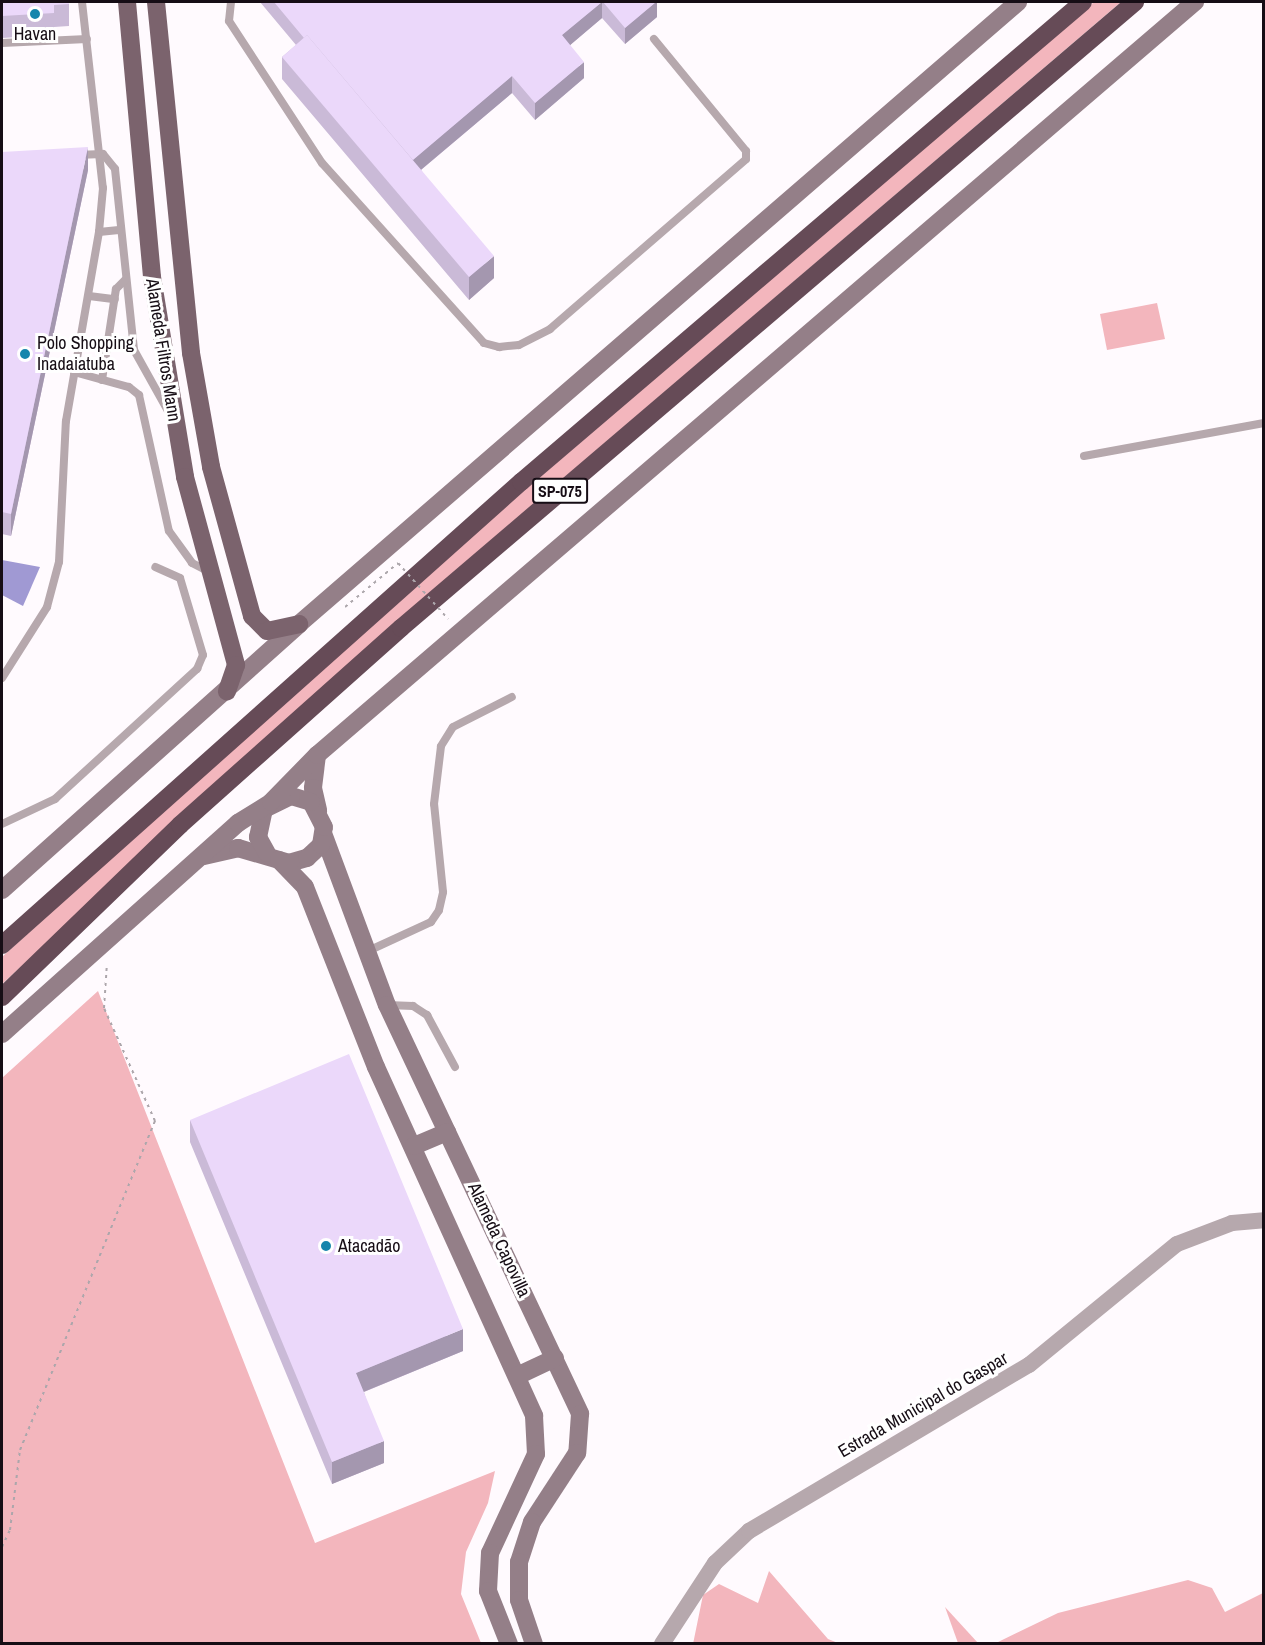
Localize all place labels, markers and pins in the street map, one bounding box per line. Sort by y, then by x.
marker: Havan [28,7,42,21]
place label: Havan [14,23,56,45]
place label: Polo Shopping Inadaiatuba [37,333,134,376]
marker: Polo Shopping Inadaiatuba [18,347,32,361]
place label: Atacadão [338,1235,400,1257]
marker: Atacadão [319,1239,333,1253]

